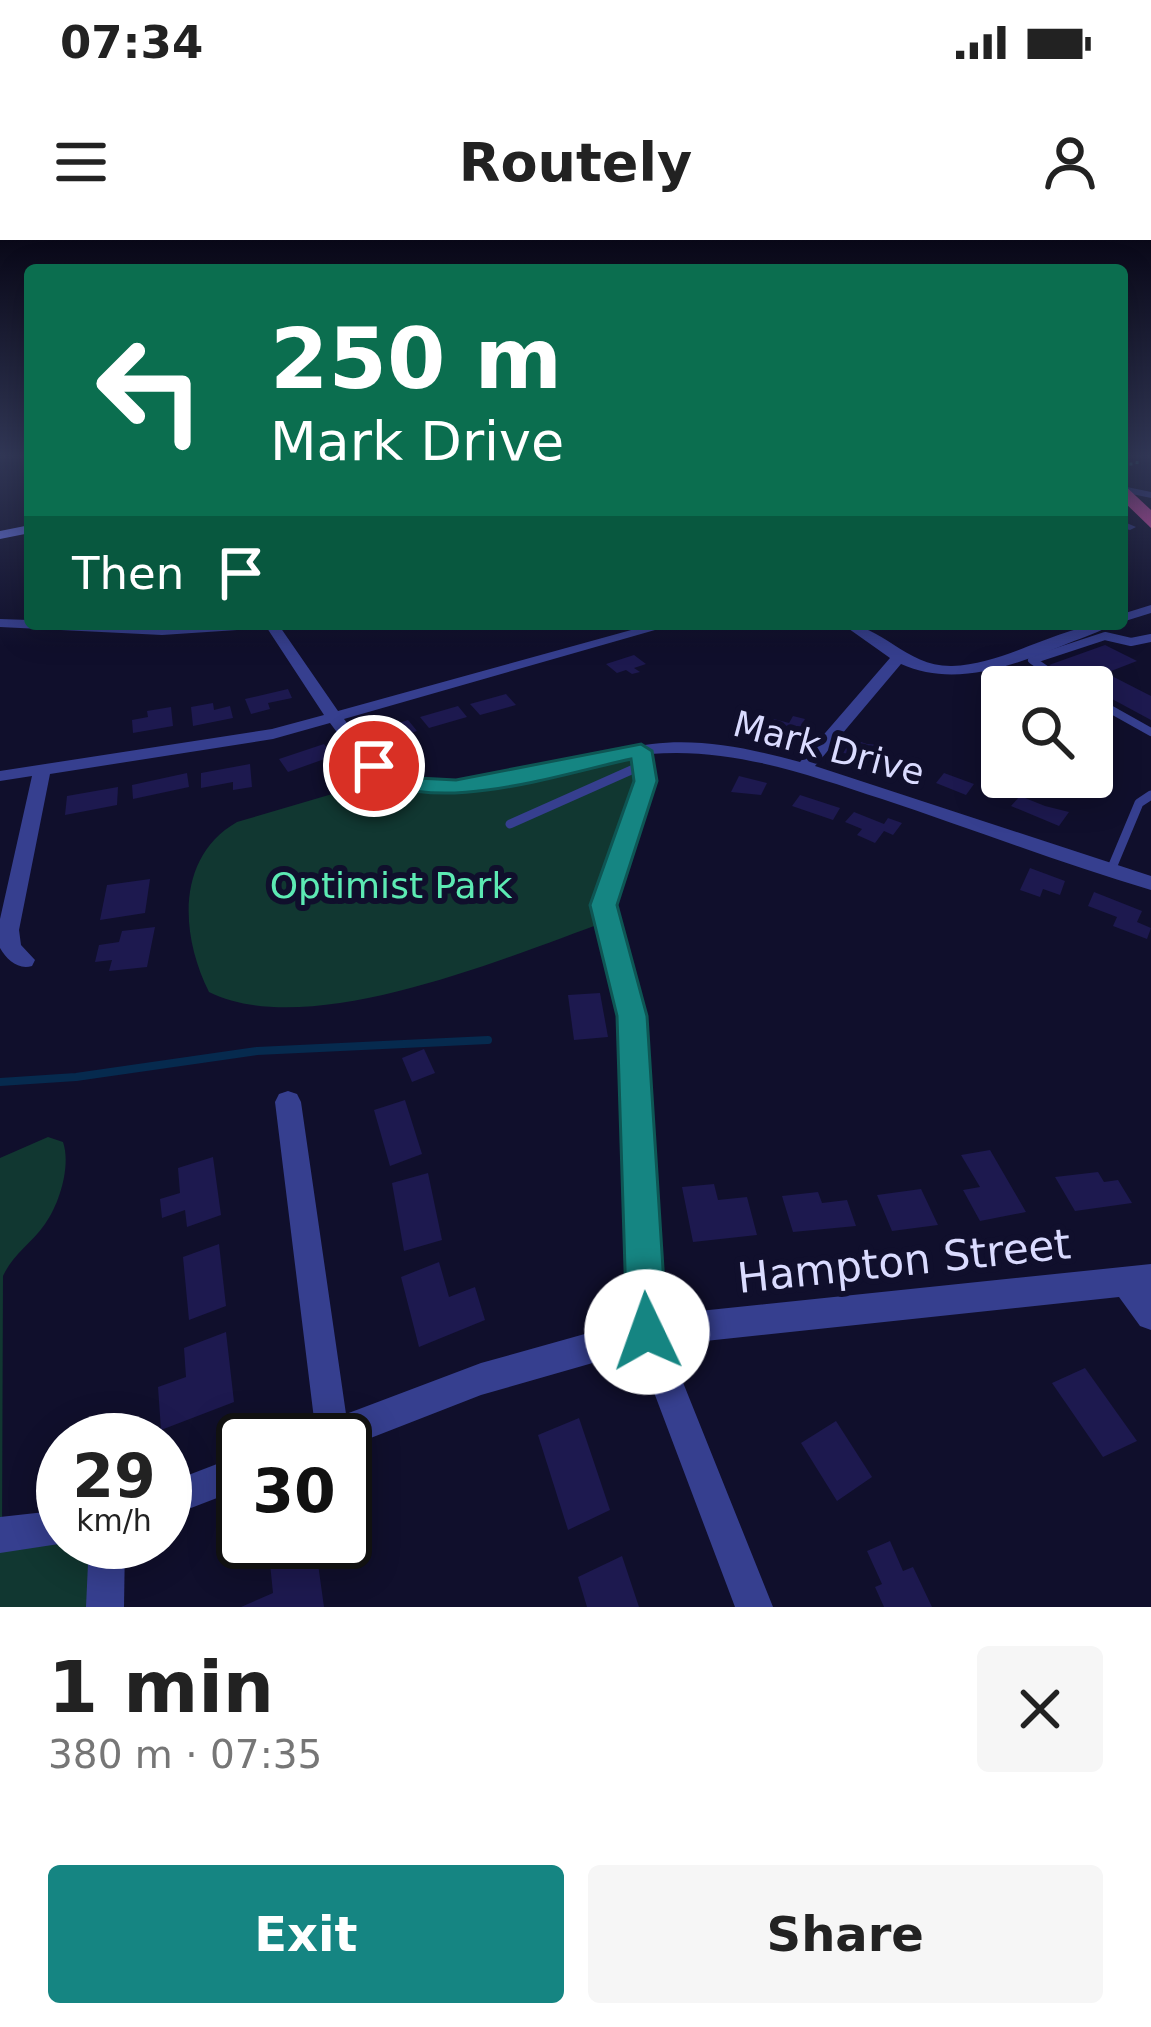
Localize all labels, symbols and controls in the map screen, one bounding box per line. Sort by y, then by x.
text: 07:34 [60,16,203,69]
icon: menu [48,129,114,195]
icon: person [1037,129,1103,195]
text: Routely [459,131,692,194]
text: 250 m [270,310,562,408]
icon: left [72,312,228,468]
text: Mark Drive [270,410,564,473]
icon: arrive [208,540,274,606]
text: Then [72,547,184,600]
map controls [981,666,1113,798]
button: search [981,666,1113,798]
street label: Mark Drive [729,703,929,793]
pin [323,715,425,817]
icon: arrive [341,733,407,799]
park label: Optimist Park [270,865,512,906]
street label: Hampton Street [735,1219,1073,1303]
position arrow [584,1269,710,1395]
speed limit sign: 30 [216,1413,372,1569]
text: 29 [72,1441,156,1511]
text: km/h [76,1503,152,1538]
text: 1 min [48,1645,274,1729]
button: close [977,1646,1103,1772]
text: 380 m · 07:35 [48,1732,322,1777]
button: Exit [48,1865,564,2003]
button: Share [588,1865,1103,2003]

